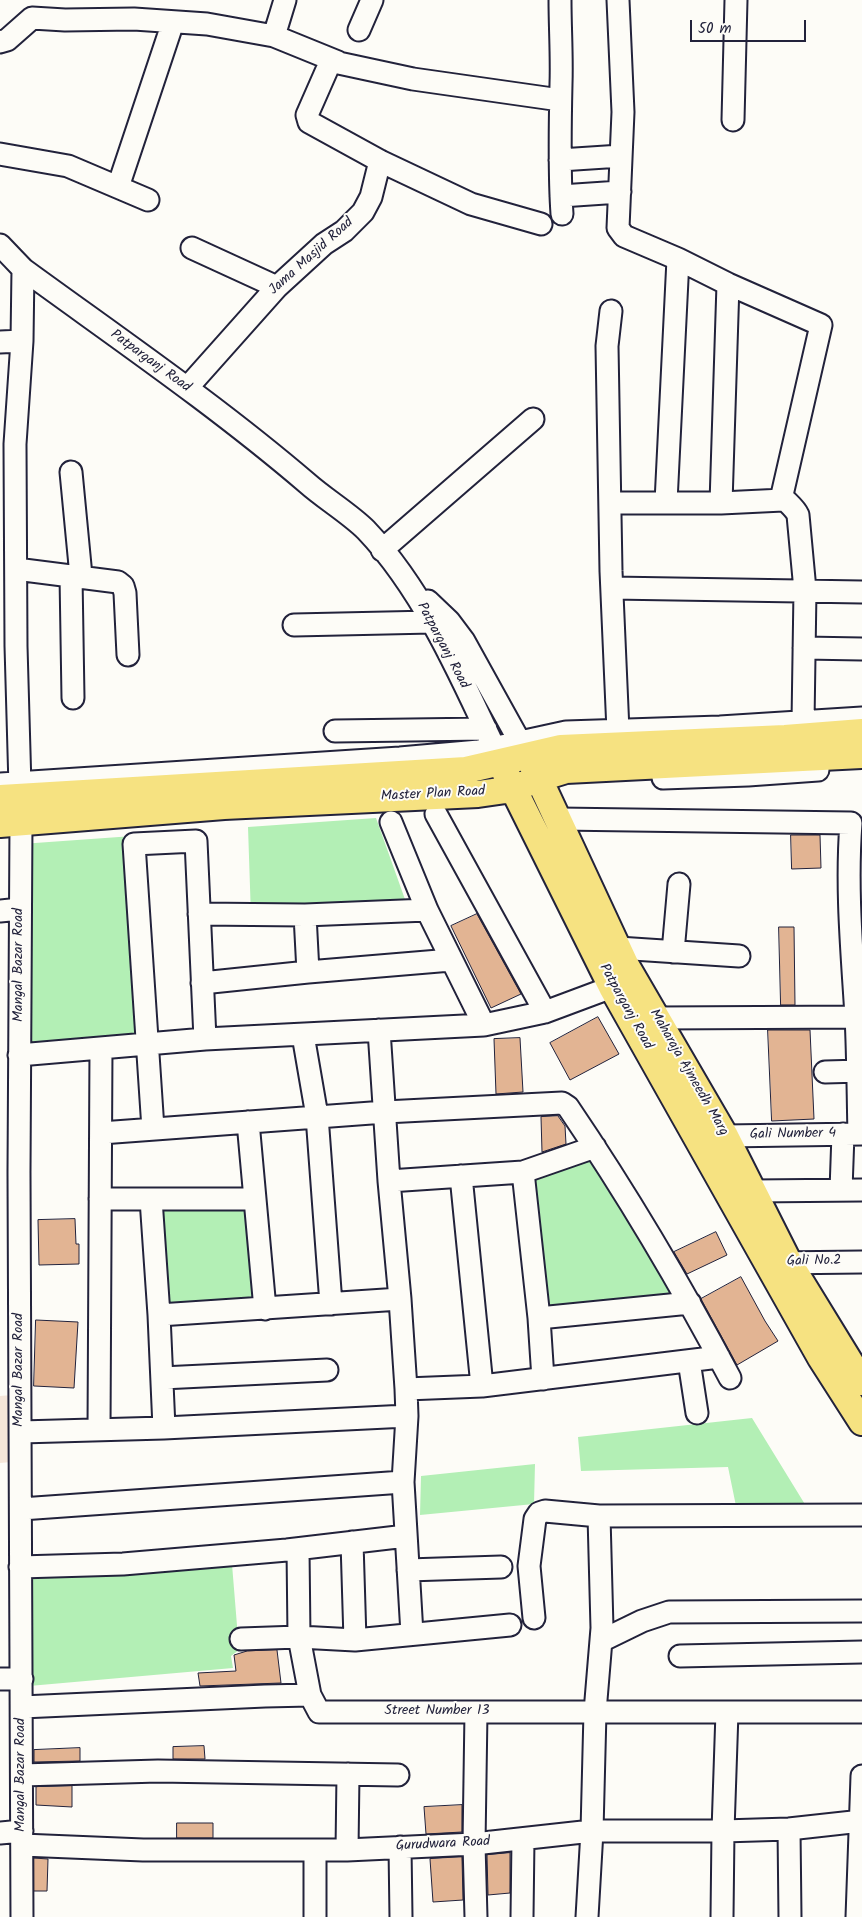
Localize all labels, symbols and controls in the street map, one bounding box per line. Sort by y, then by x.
scale bar [692,10,808,42]
text: 50 m [698,17,732,41]
street label: Jama Masjid Road [266,215,358,299]
street label: Patparganj Road [106,327,194,397]
street label: Patparganj Road [412,600,472,692]
street label: Master Plan Road [380,784,486,806]
street label: Mangal Bazar Road [12,908,28,1022]
street label: Patparganj Road [595,961,655,1053]
street label: Maharaja Ajmeedh Marg [645,1007,731,1139]
street label: Gali Number 4 [750,1126,836,1144]
street label: Gali No.2 [786,1253,842,1271]
street label: Mangal Bazar Road [12,1313,28,1427]
street label: Street Number 13 [385,1704,489,1720]
street label: Mangal Bazar Road [14,1718,30,1832]
street label: Gurudwara Road [395,1834,491,1856]

